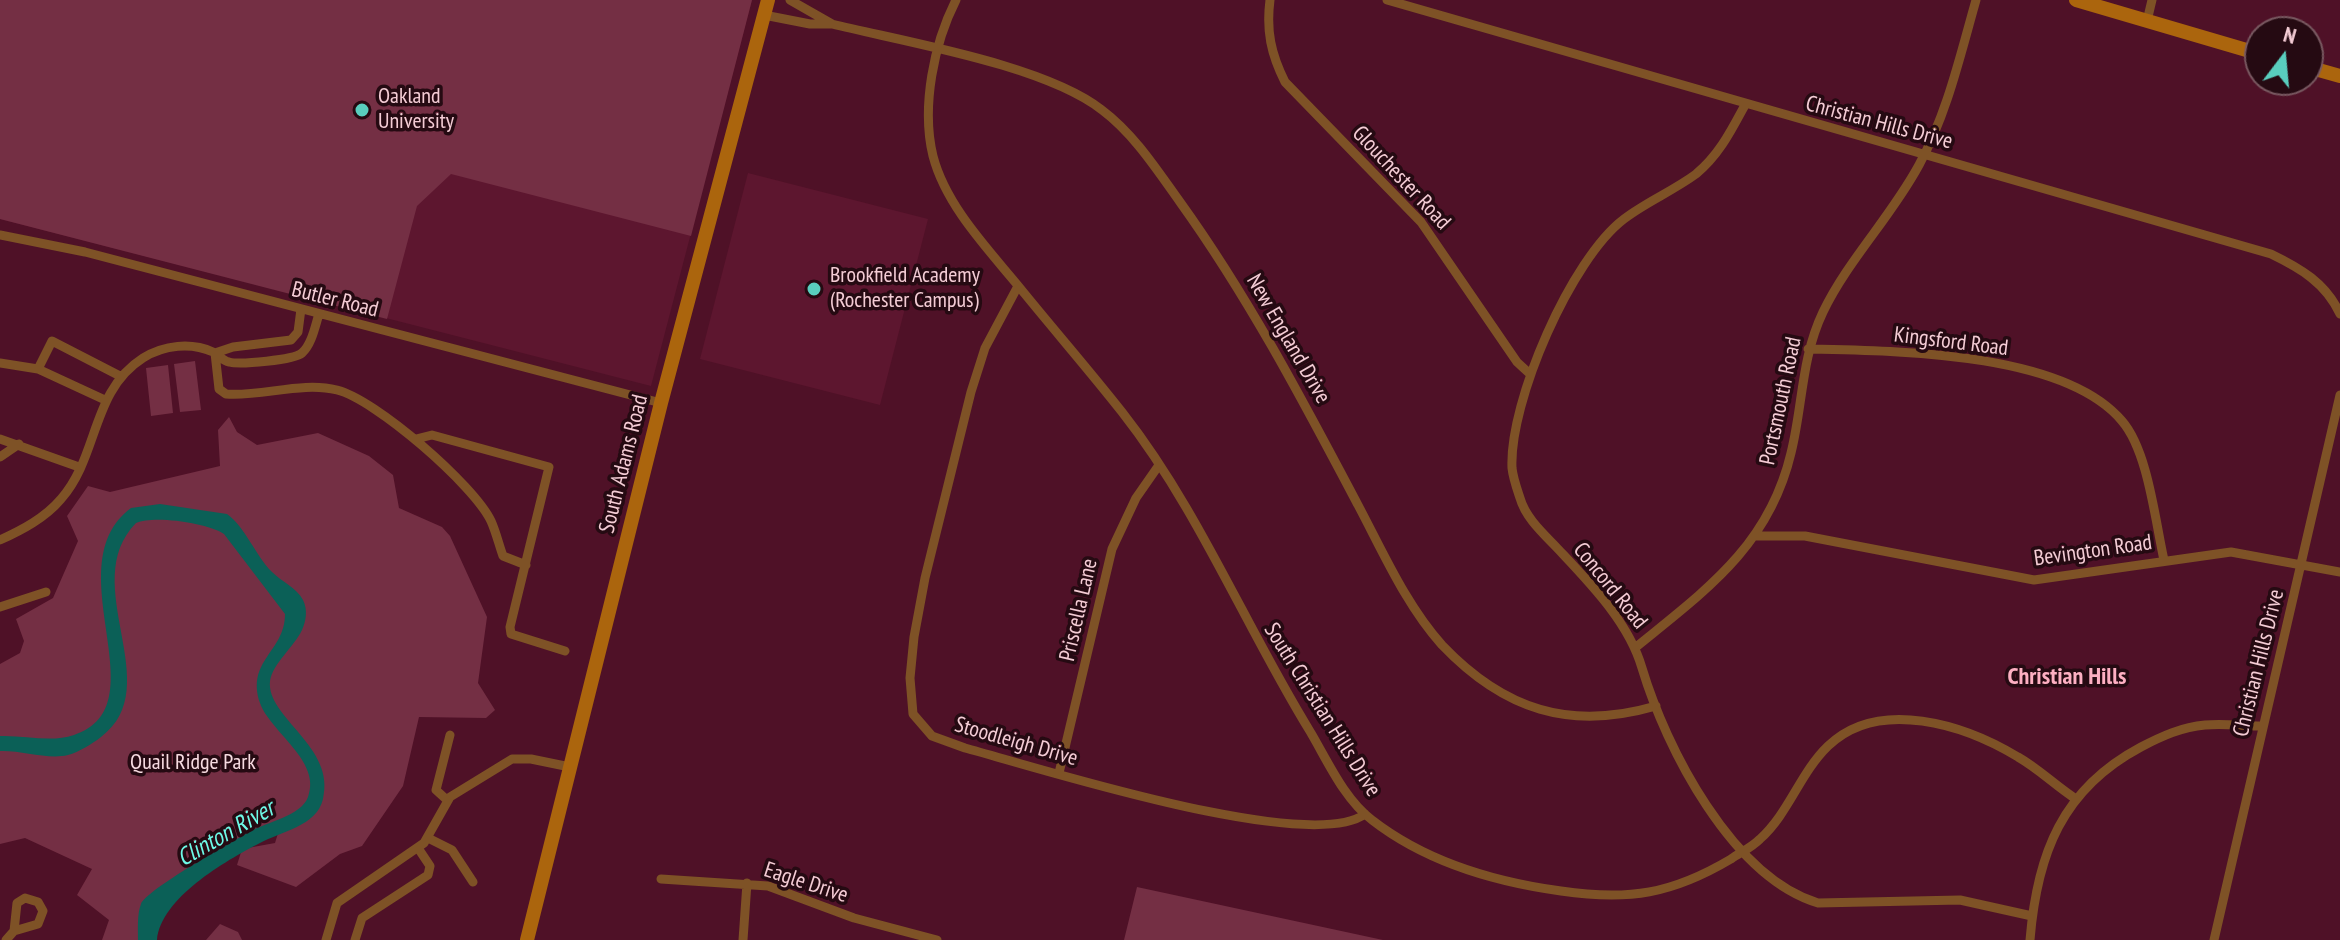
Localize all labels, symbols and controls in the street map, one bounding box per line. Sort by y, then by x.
north arrow [2244,16,2324,96]
text: N [2280,20,2300,50]
place label: Oakland University [378,84,454,136]
street label: Christian Hills Drive [1803,91,1955,155]
marker: Oakland University [353,101,371,119]
street label: Glouchester Road [1346,121,1456,235]
place label: Brookfield Academy (Rochester Campus) [830,263,980,314]
street label: New England Drive [1240,270,1336,408]
street label: Butler Road [289,276,381,324]
marker: Brookfield Academy (Rochester Campus) [805,280,823,298]
street label: Kingsford Road [1892,322,2010,362]
street label: Portsmouth Road [1755,335,1807,467]
street label: South Adams Road [594,392,654,536]
street label: Bevington Road [2032,530,2154,572]
street label: Concord Road [1567,538,1653,634]
street label: Priscella Lane [1054,556,1104,664]
street label: Christian Hills Drive [2228,587,2290,739]
street label: South Christian Hills Drive [1258,618,1386,802]
district label: Christian Hills [2008,663,2126,691]
street label: Stoodleigh Drive [951,712,1081,772]
park label: Quail Ridge Park [130,750,256,776]
water label: Clinton River [172,795,280,873]
street label: Eagle Drive [761,857,851,909]

